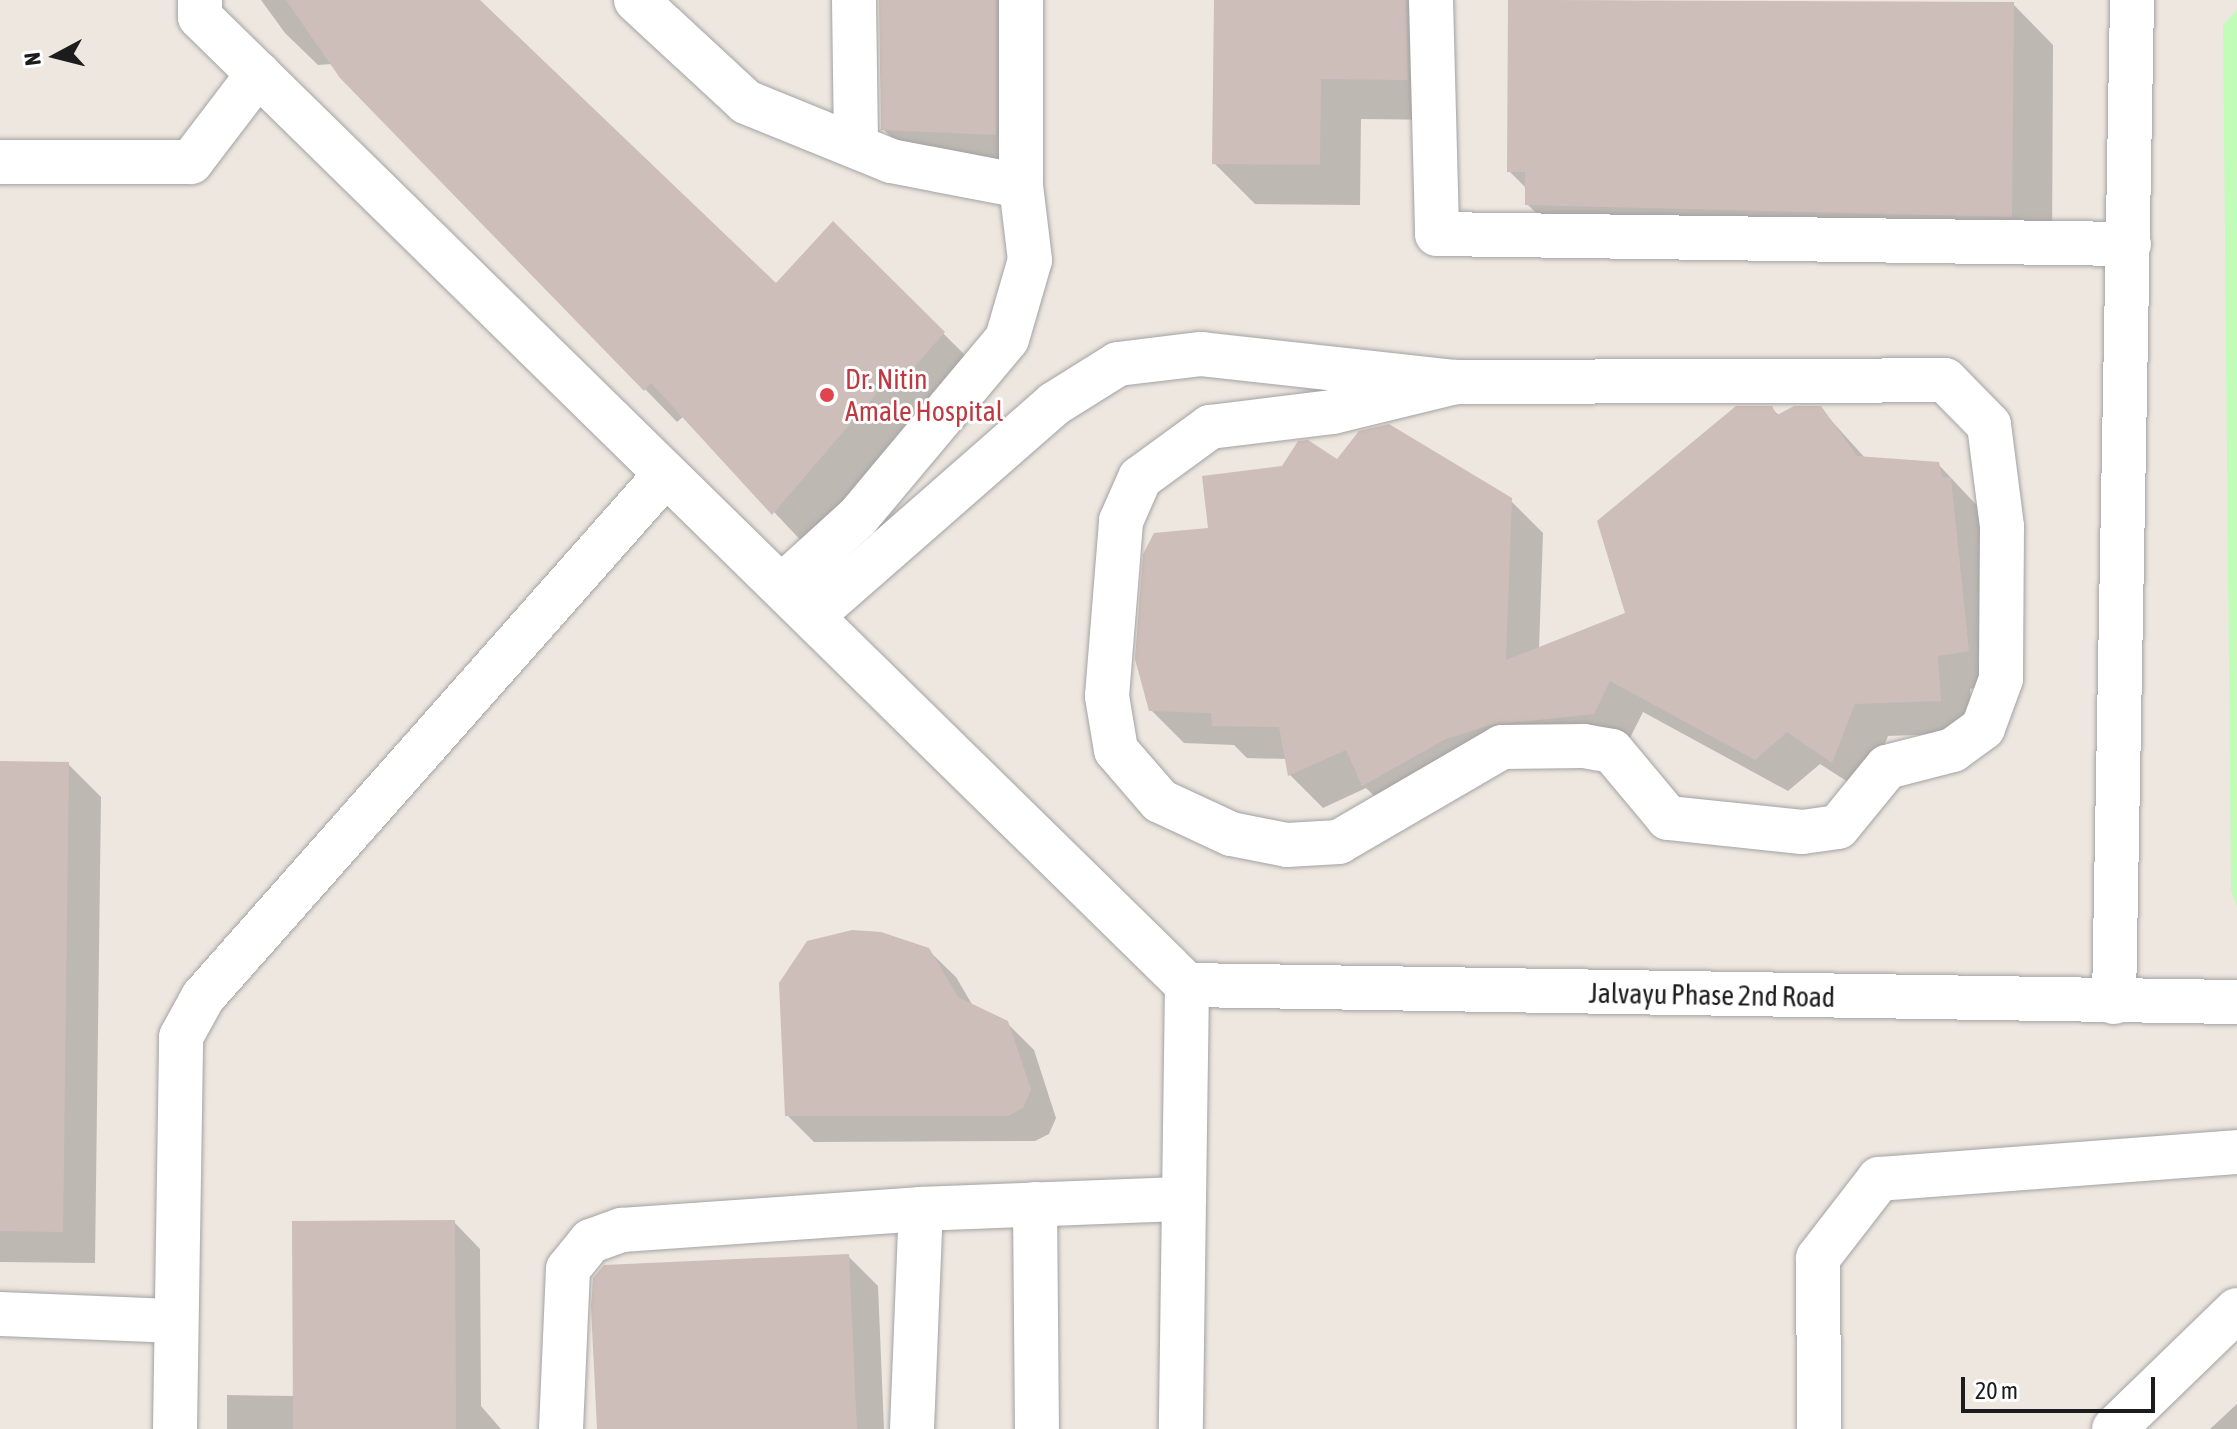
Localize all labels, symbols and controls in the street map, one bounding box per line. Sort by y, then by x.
north arrow [16,16,96,96]
text: N [18,51,46,67]
place label: Dr. Nitin Amale Hospital [845,362,1003,428]
marker: Dr. Nitin Amale Hospital [816,384,838,406]
street label: Jalvayu Phase 2nd Road [1589,976,1835,1014]
scale bar [1965,1361,2159,1411]
text: 20 m [1975,1377,2018,1404]

